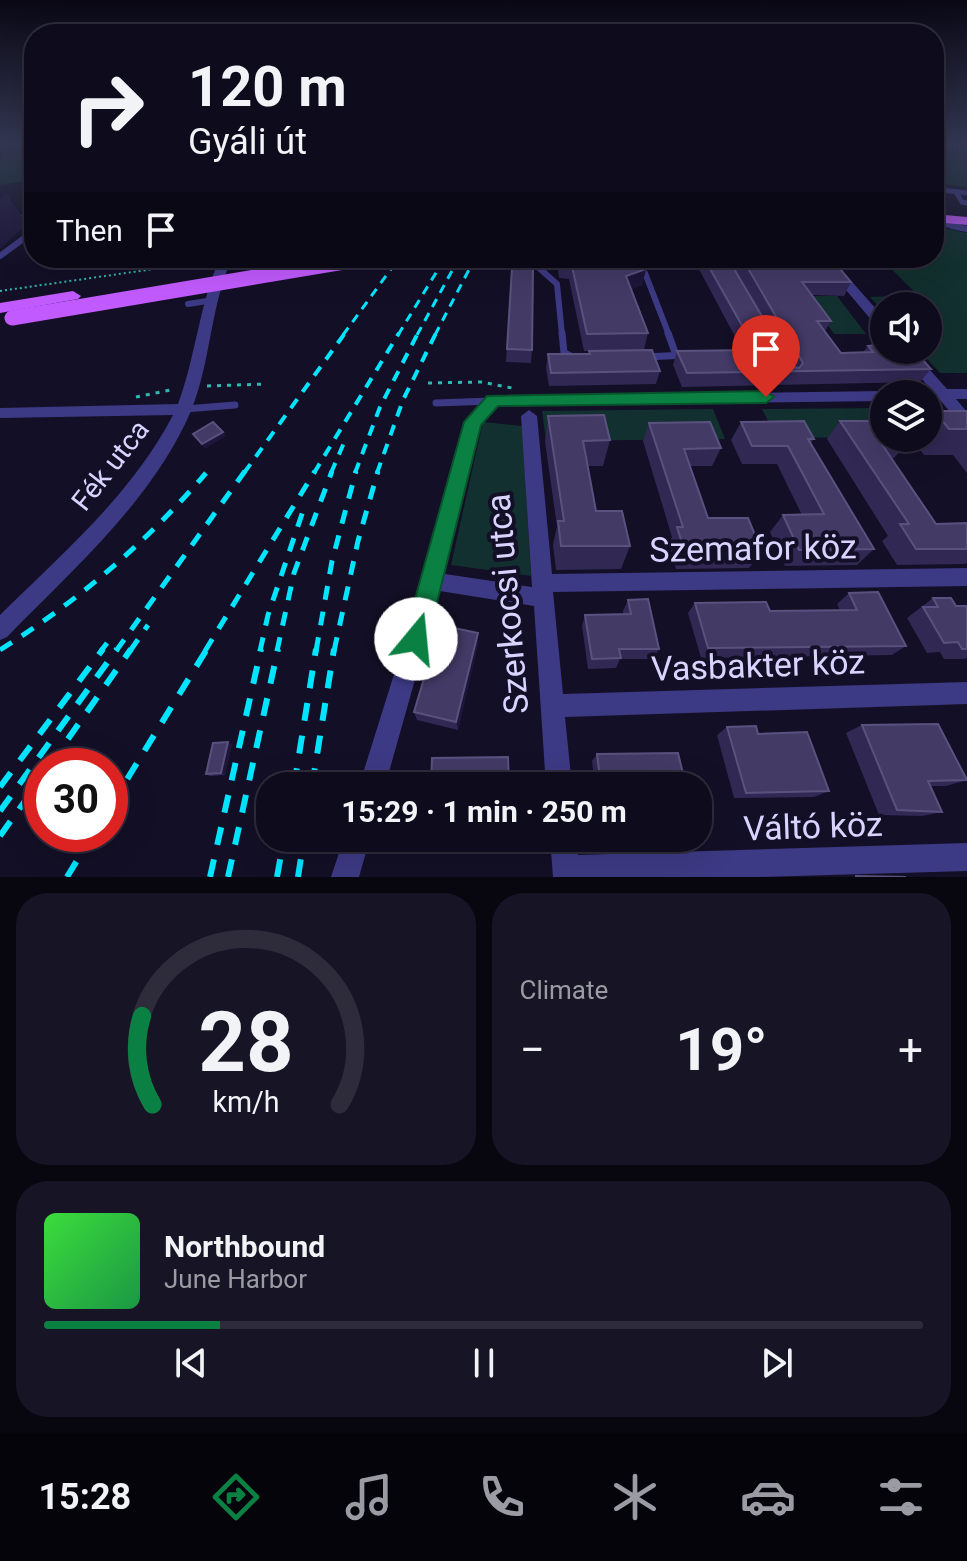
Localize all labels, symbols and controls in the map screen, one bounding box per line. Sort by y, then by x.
text: 120 m [188,54,347,120]
icon: right [56,56,160,160]
text: Gyáli út [188,121,307,163]
icon: arrive [139,208,183,252]
text: Then [56,213,123,248]
map controls [870,292,942,452]
button: sound [870,292,942,364]
pin [732,315,800,397]
icon: arrive [744,327,788,371]
button: layers [870,380,942,452]
street label: Fék utca [65,414,156,517]
street label: Szerkocsi utca [477,492,537,716]
street label: Szemafor köz [649,526,857,570]
position arrow [374,597,458,681]
street label: Vasbakter köz [650,641,866,689]
speed limit sign: 30 [24,748,128,852]
text: 15:29 · 1 min · 250 m [341,794,627,829]
street label: Váltó köz [743,804,883,848]
text: Climate [520,975,608,1005]
text: 28 [198,994,293,1091]
text: 19° [675,1014,767,1085]
text: − [520,1024,545,1076]
text: + [898,1024,923,1076]
text: km/h [212,1085,279,1119]
text: Northbound [164,1229,325,1264]
text: June Harbor [164,1264,307,1294]
icon: previous [169,1341,213,1385]
icon: pause [462,1341,506,1385]
icon: next [755,1341,799,1385]
icon: directions [208,1469,264,1525]
icon: music [341,1469,397,1525]
icon: phone [474,1469,530,1525]
icon: climate [607,1469,663,1525]
icon: car [740,1469,796,1525]
icon: filters [873,1469,929,1525]
text: 15:28 [38,1476,131,1518]

